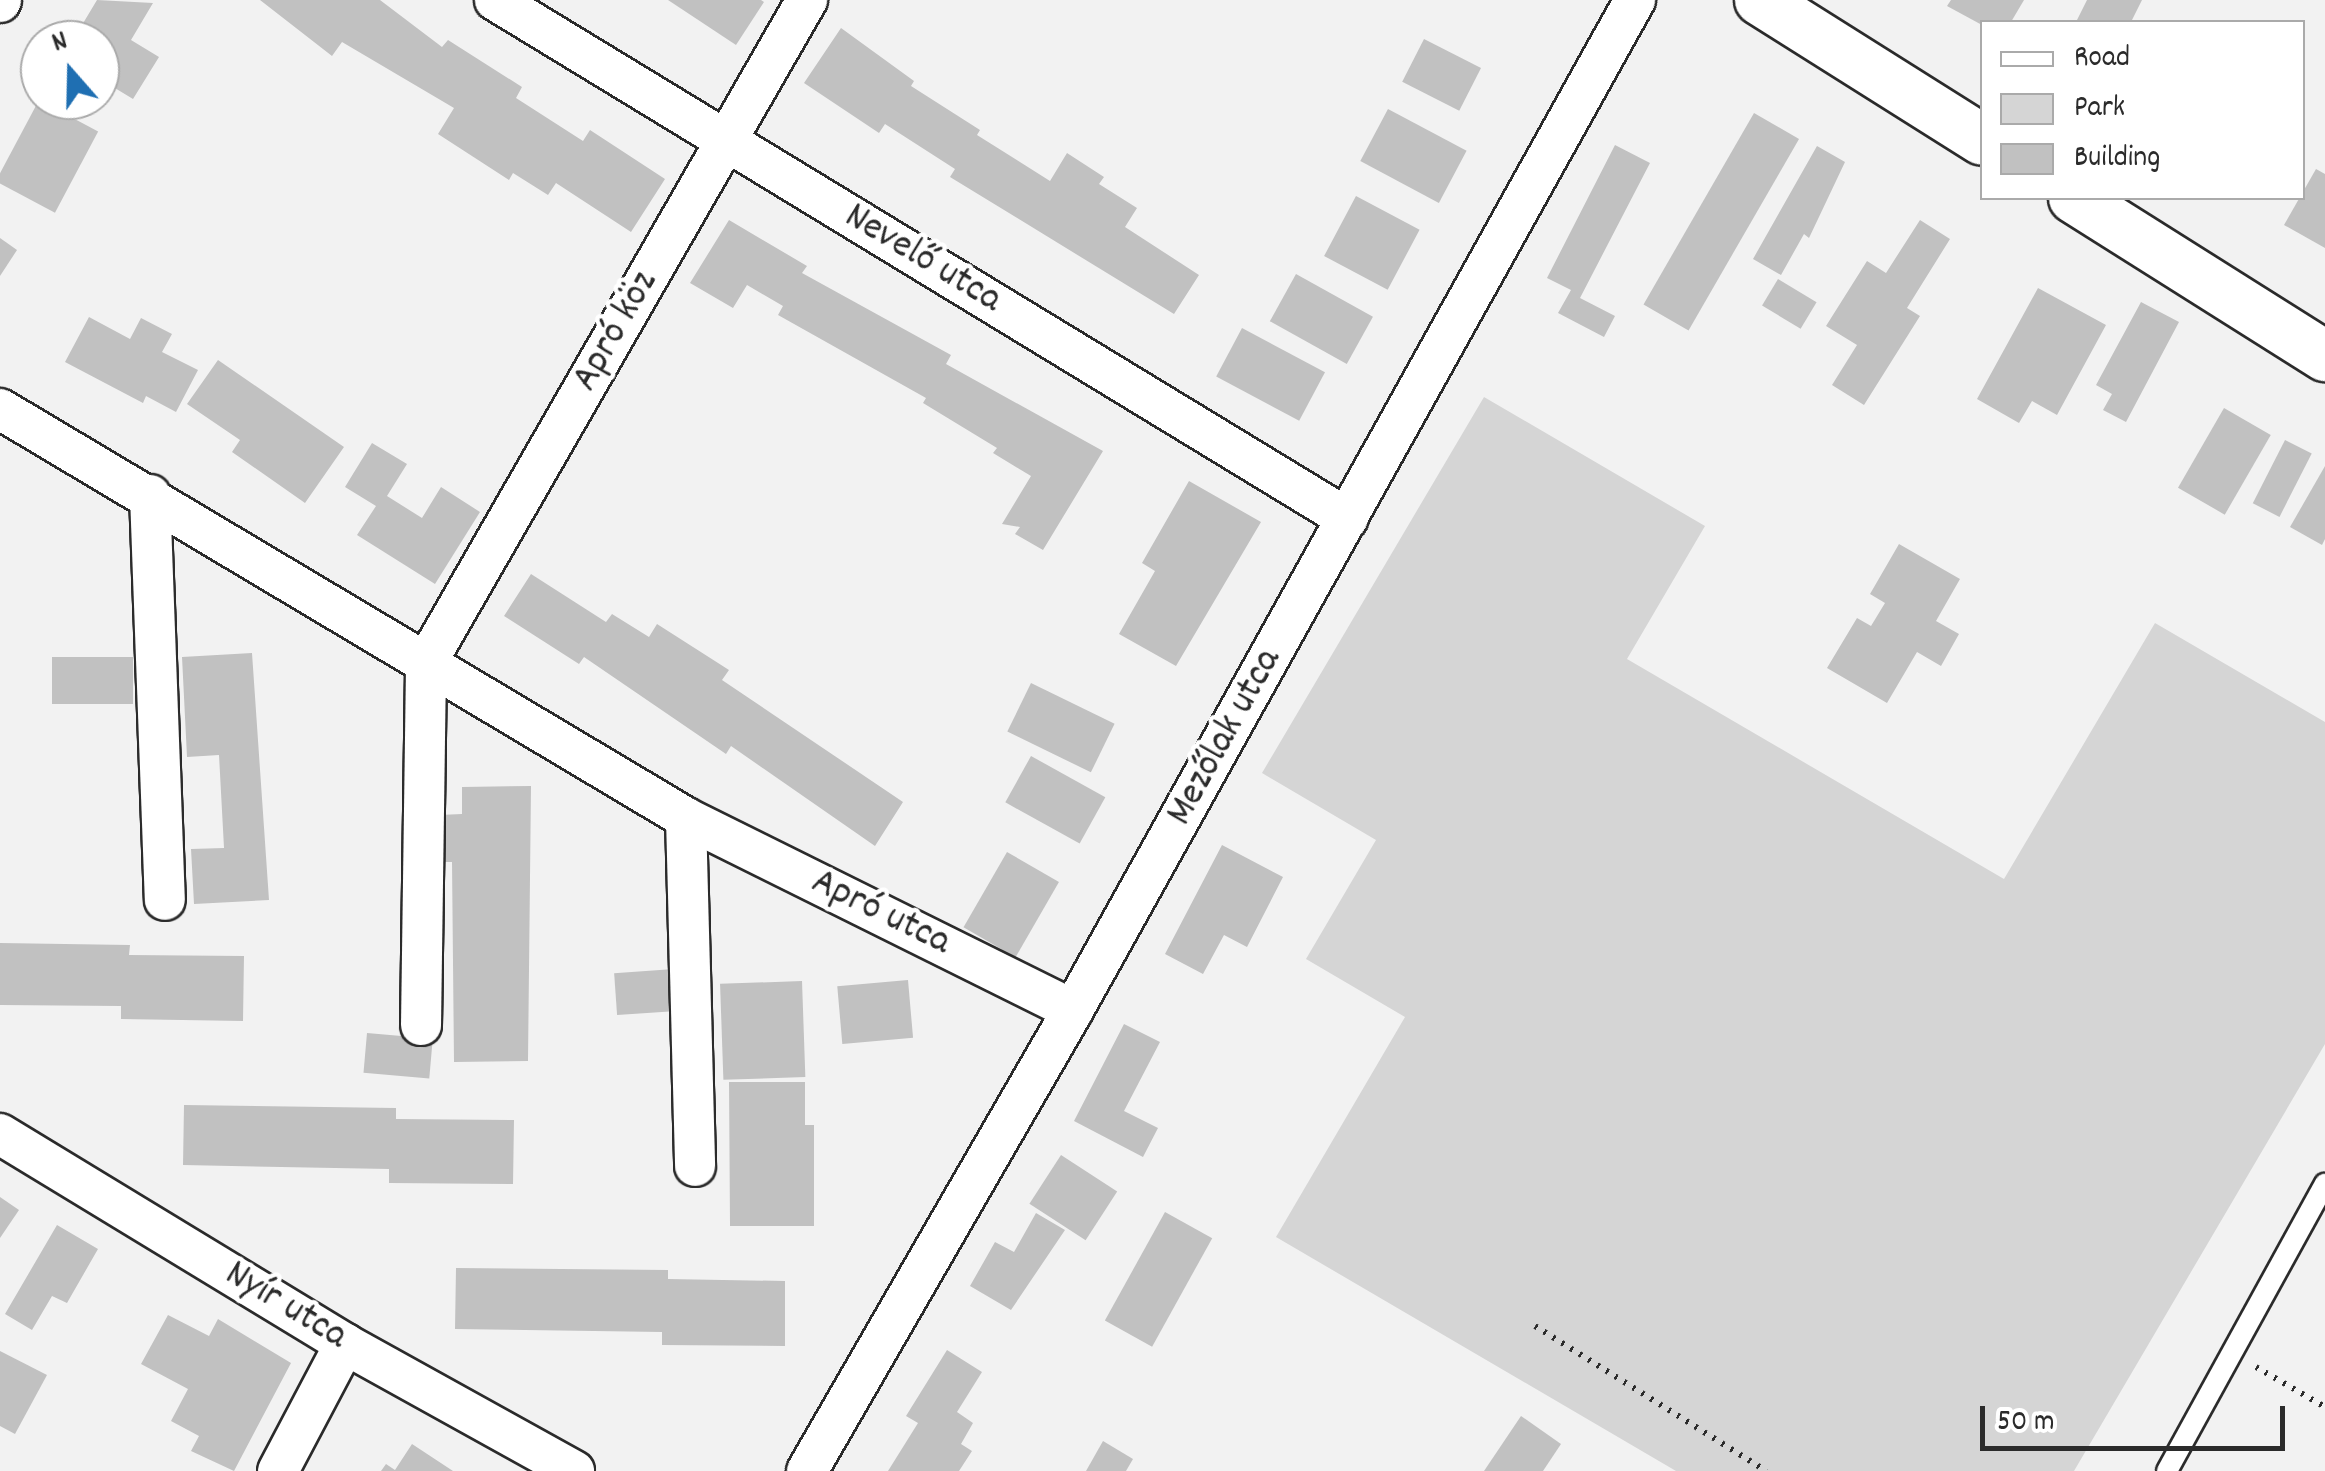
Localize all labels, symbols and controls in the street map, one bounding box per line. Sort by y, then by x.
north arrow [20,20,120,120]
legend [1980,20,2305,200]
text: N [47,23,74,65]
text: Road [2074,38,2130,81]
text: Park [2074,88,2125,131]
text: Building [2074,138,2160,181]
street label: Nevelő utca [835,194,1009,326]
street label: Apró köz [563,263,671,401]
street label: Mezőlak utca [1158,641,1294,835]
street label: Apró utca [803,860,957,968]
street label: Nyír utca [215,1252,355,1362]
scale bar [1985,1386,2290,1448]
text: 50 m [1997,1402,2055,1445]

